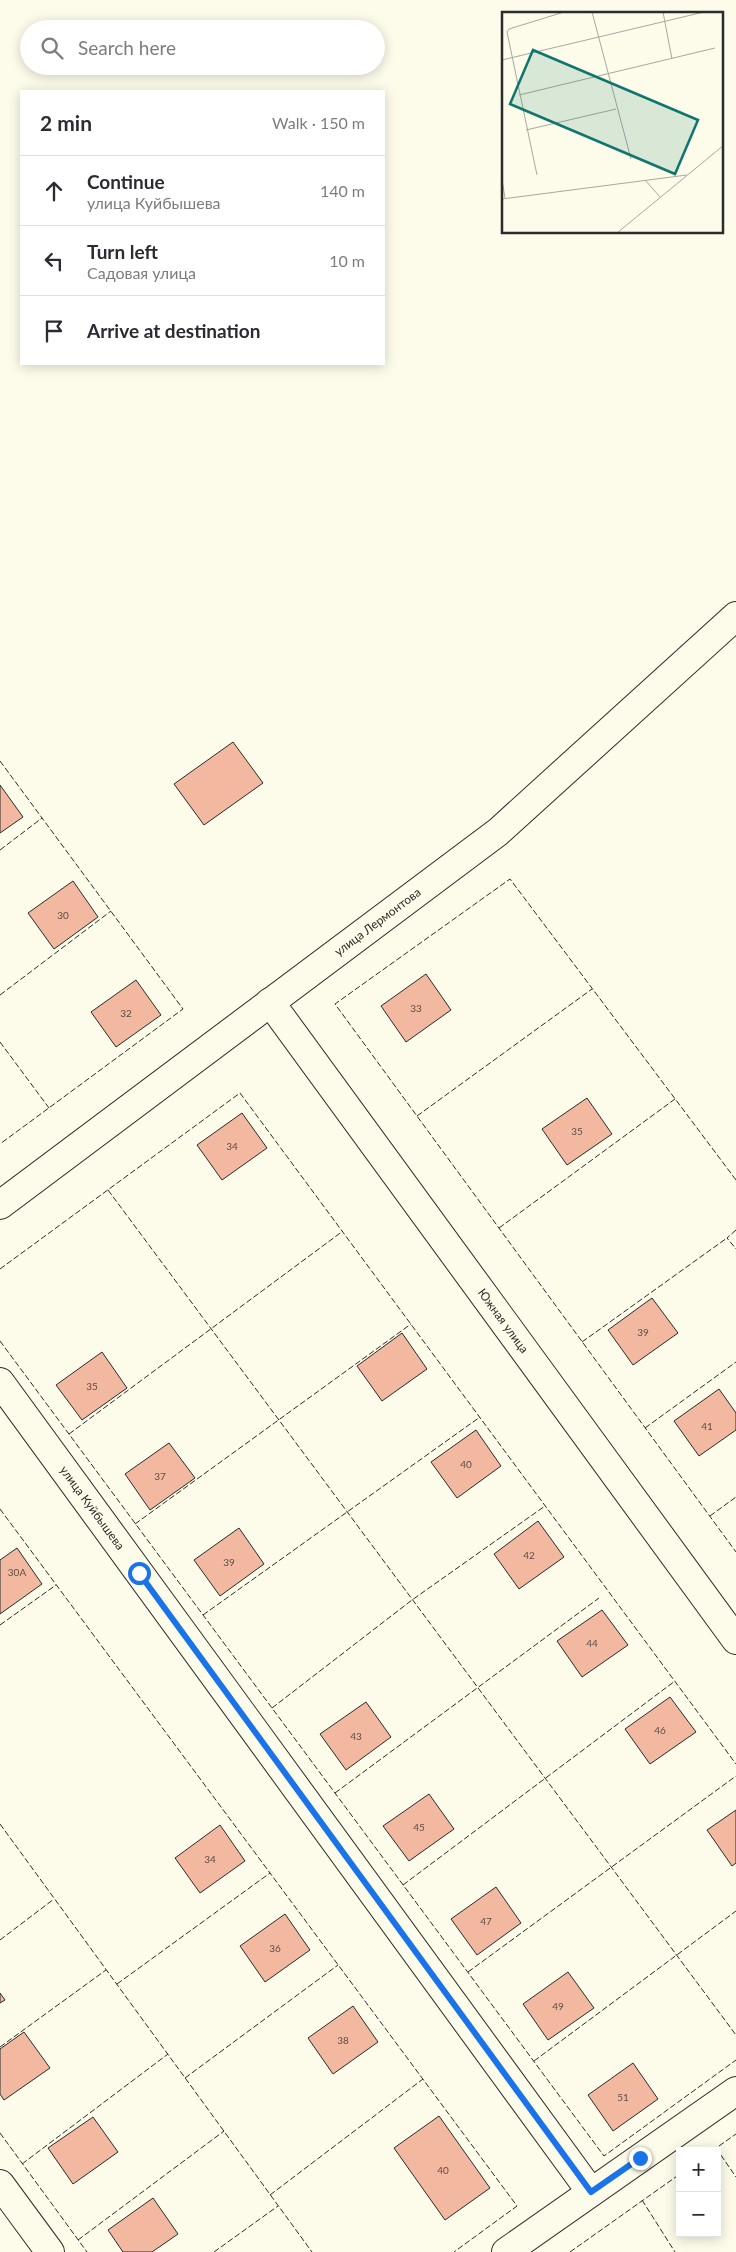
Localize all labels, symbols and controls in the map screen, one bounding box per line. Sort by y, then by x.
inset map [502,12,724,234]
search box [20,20,385,75]
icon: search [38,34,66,62]
text: Search here [78,36,176,59]
text: 2 min [40,110,92,135]
text: Walk · 150 m [272,113,365,132]
text: Continue [87,170,165,193]
icon: ahead [40,177,68,205]
text: 140 m [320,181,365,200]
text: улица Куйбышева [87,193,221,212]
text: Turn left [87,240,158,263]
icon: left [40,247,68,275]
text: 10 m [329,251,365,270]
text: Садовая улица [87,263,196,282]
icon: arrive [40,317,68,345]
text: Arrive at destination [87,319,260,342]
street label: улица Лермонтова [331,884,424,959]
house number: 30 [57,909,69,921]
house number: 33 [410,1002,422,1014]
house number: 32 [120,1007,132,1019]
house number: 35 [571,1125,583,1137]
house number: 34 [226,1140,238,1152]
street label: Южная улица [475,1285,532,1356]
house number: 39 [637,1326,649,1338]
house number: 35 [86,1380,98,1392]
house number: 41 [701,1420,713,1432]
house number: 40 [460,1458,472,1470]
street label: улица Куйбышева [57,1463,128,1553]
house number: 37 [154,1470,166,1482]
house number: 42 [523,1549,535,1561]
house number: 39 [223,1556,235,1568]
route start [128,1562,151,1585]
house number: 30А [8,1566,26,1578]
house number: 44 [586,1637,598,1649]
house number: 46 [654,1724,666,1736]
house number: 43 [350,1730,362,1742]
house number: 45 [413,1821,425,1833]
house number: 34 [204,1853,216,1865]
house number: 47 [480,1915,492,1927]
house number: 36 [269,1942,281,1954]
house number: 49 [552,2000,564,2012]
house number: 38 [337,2034,349,2046]
house number: 51 [617,2091,629,2103]
route end [629,2147,652,2170]
map controls [676,2147,721,2237]
button: + [676,2147,721,2192]
house number: 40 [437,2164,449,2176]
button: − [676,2192,721,2237]

